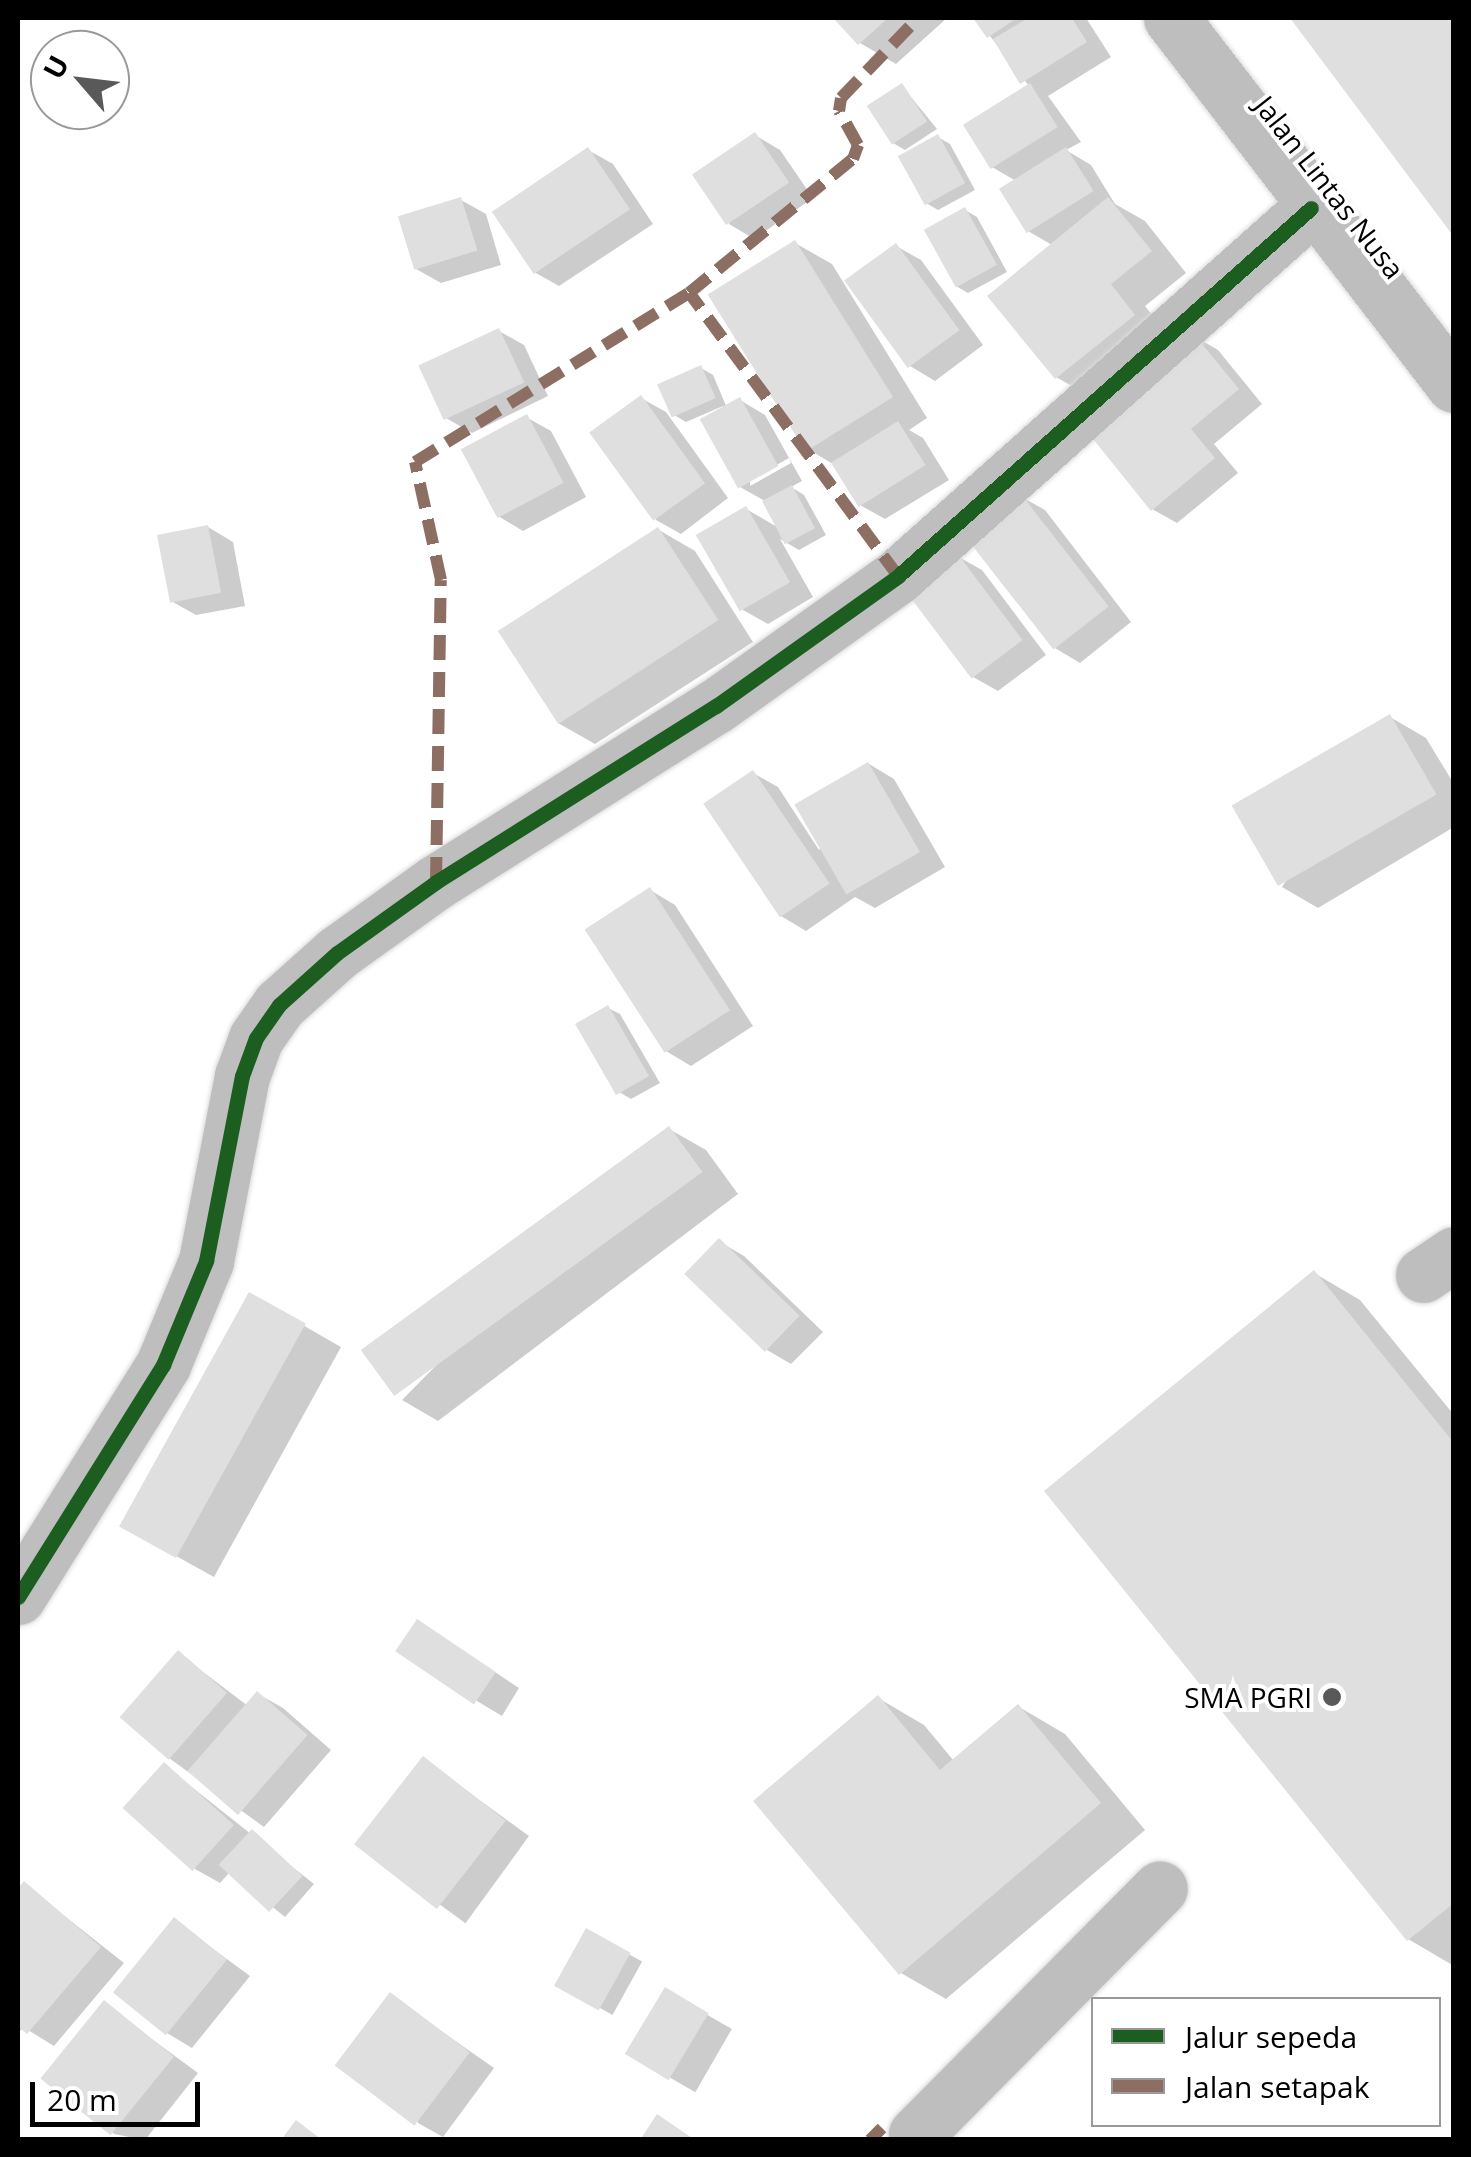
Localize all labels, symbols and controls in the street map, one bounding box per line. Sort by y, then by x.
north arrow [30,30,130,130]
text: U [34,49,77,85]
street label: Jalan Lintas Nusa [1248,89,1412,285]
place label: SMA PGRI [1184,1680,1312,1714]
marker: SMA PGRI [1321,1686,1343,1708]
legend [1091,1997,1441,2127]
text: Jalur sepeda [1185,2016,1357,2057]
scale bar [35,2062,205,2124]
text: Jalan setapak [1185,2066,1369,2107]
text: 20 m [47,2079,117,2120]

